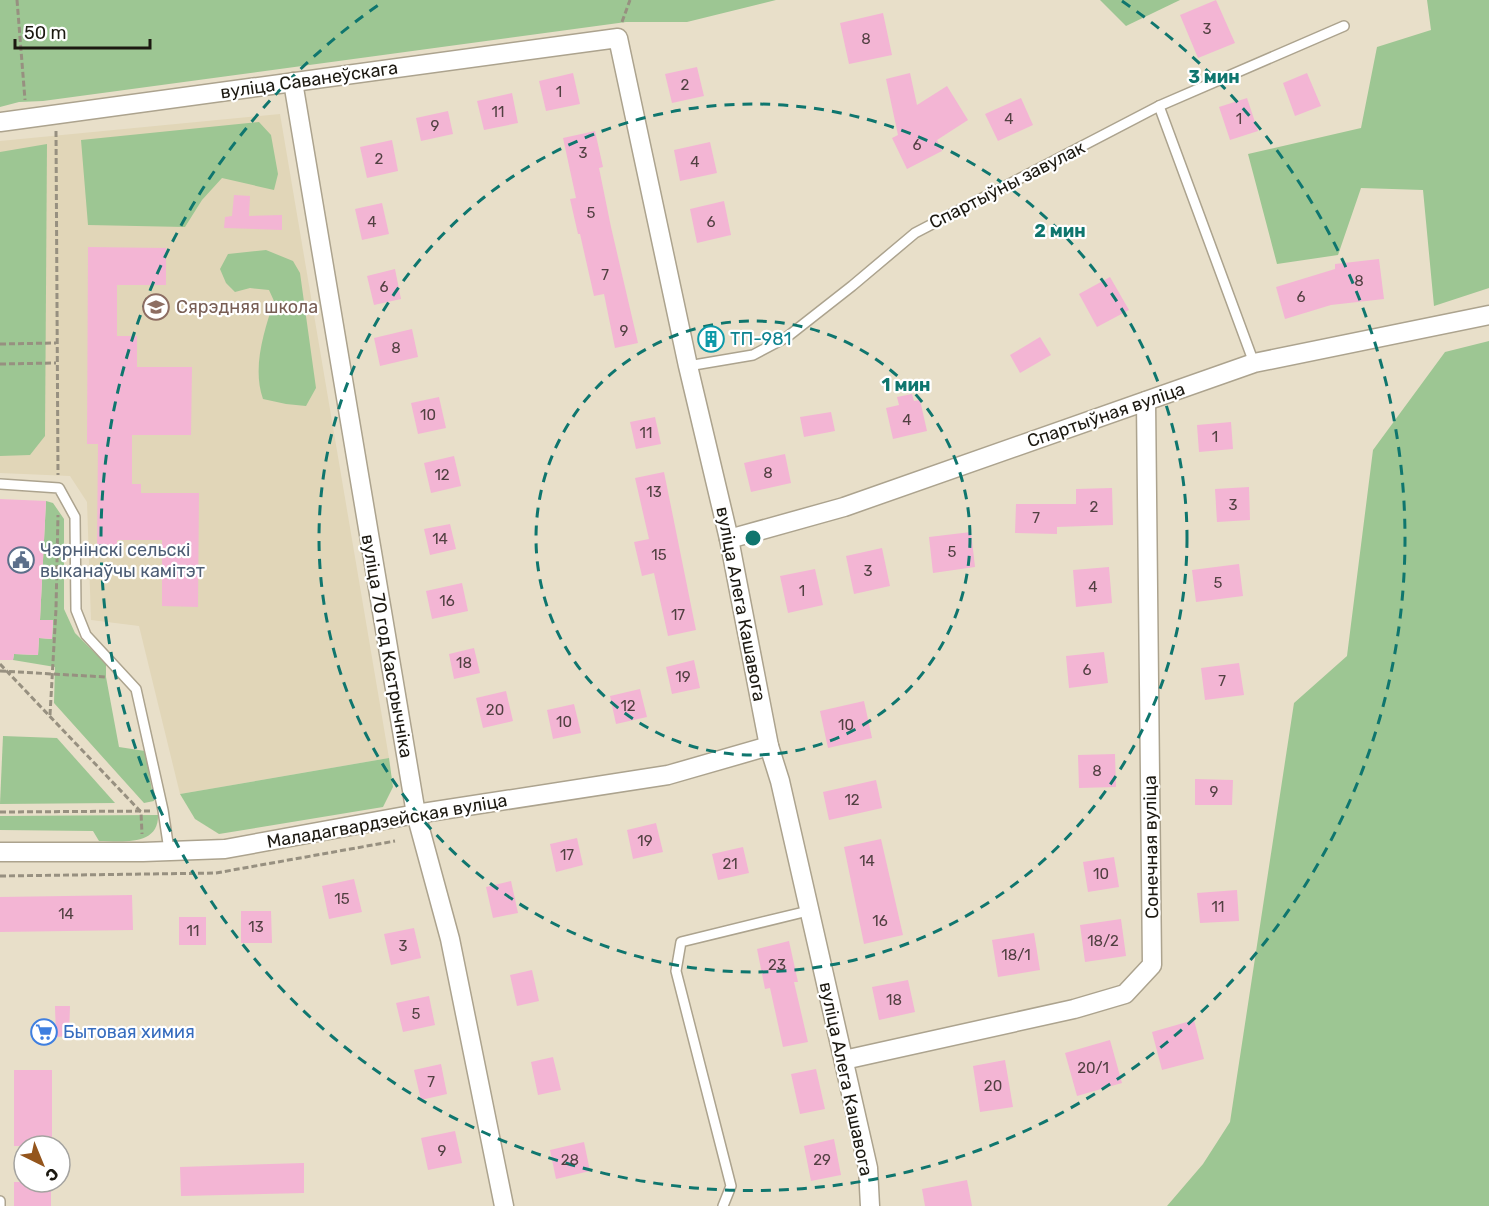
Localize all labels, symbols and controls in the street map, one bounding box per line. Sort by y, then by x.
scale bar [15,12,150,50]
house number: 3 [1202,20,1212,38]
text: 50 m [24,22,67,44]
house number: 8 [861,30,871,48]
street label: вуліца Саванеўскага [219,57,399,103]
text: 3 мин [1188,66,1240,88]
house number: 2 [681,76,690,94]
house number: 1 [556,83,562,101]
house number: 11 [492,103,504,121]
house number: 4 [1004,110,1014,128]
house number: 1 [1236,110,1242,128]
house number: 9 [431,117,440,135]
house number: 6 [912,136,922,154]
street label: Спартыўны завулак [925,136,1089,234]
house number: 3 [578,144,588,162]
house number: 2 [375,150,384,168]
house number: 4 [690,153,700,171]
house number: 5 [587,204,596,222]
house number: 4 [367,213,377,231]
house number: 6 [706,213,716,231]
text: 2 мин [1034,220,1086,242]
house number: 7 [601,266,609,284]
house number: 8 [1354,272,1364,290]
house number: 6 [379,278,389,296]
house number: 6 [1296,288,1306,306]
school or university icon: Сярэдняя школа [141,292,171,322]
place label: Сярэдняя школа [176,296,318,318]
house number: 9 [620,322,629,340]
building icon: ТП-981 [696,324,726,354]
place label: ТП-981 [730,328,791,350]
house number: 8 [391,339,401,357]
text: 1 мин [882,374,930,396]
street label: Спартыўная вуліца [1024,378,1188,452]
house number: 10 [420,406,436,424]
house number: 4 [902,411,912,429]
house number: 11 [640,424,652,442]
house number: 1 [1212,428,1218,446]
house number: 8 [763,464,773,482]
house number: 12 [434,466,450,484]
house number: 13 [646,483,662,501]
house number: 3 [1228,496,1238,514]
house number: 2 [1090,498,1099,516]
street label: вуліца Алега Кашавога [711,505,771,703]
house number: 7 [1032,509,1040,527]
centre of rings [743,528,763,548]
house number: 14 [432,530,448,548]
street label: вуліца 70 год Кастрычніка [356,532,418,760]
place label: Чэрнінскі сельскі выканаўчы камітэт [40,539,205,582]
house number: 5 [948,543,957,561]
public building icon: Чэрнінскі сельскі выканаўчы камітэт [6,545,36,575]
house number: 15 [651,546,667,564]
house number: 3 [863,562,873,580]
house number: 5 [1214,574,1223,592]
house number: 4 [1088,578,1098,596]
house number: 1 [799,582,805,600]
house number: 16 [439,592,455,610]
house number: 17 [671,606,685,624]
house number: 18 [456,654,472,672]
house number: 6 [1082,661,1092,679]
house number: 19 [675,668,691,686]
house number: 7 [1218,672,1226,690]
house number: 12 [620,697,636,715]
house number: 20 [486,701,504,719]
house number: 10 [556,713,572,731]
house number: 10 [838,716,854,734]
house number: 8 [1092,762,1102,780]
street label: Сонечная вуліца [1139,775,1163,919]
house number: 9 [1210,783,1219,801]
street label: Маладагвардзейская вуліца [265,789,509,853]
house number: 12 [844,791,860,809]
house number: 19 [637,832,653,850]
house number: 17 [560,846,574,864]
house number: 14 [859,852,875,870]
house number: 21 [722,855,738,873]
house number: 10 [1093,865,1109,883]
house number: 15 [334,890,350,908]
house number: 11 [1212,898,1224,916]
house number: 14 [58,905,74,923]
house number: 16 [872,912,888,930]
house number: 13 [248,918,264,936]
house number: 11 [187,922,199,940]
house number: 18/2 [1087,932,1119,950]
house number: 3 [398,937,408,955]
house number: 18/1 [1001,946,1031,964]
house number: 23 [768,956,786,974]
street label: вуліца Алега Кашавога [815,980,877,1178]
house number: 18 [886,991,902,1009]
house number: 5 [412,1005,421,1023]
supermarket icon: Бытовая химия [29,1017,59,1047]
place label: Бытовая химия [63,1021,195,1043]
house number: 20/1 [1077,1059,1109,1077]
house number: 7 [427,1073,435,1091]
house number: 20 [984,1077,1002,1095]
north arrow [12,1134,72,1194]
house number: 9 [438,1142,447,1160]
house number: 28 [561,1151,579,1169]
house number: 29 [813,1151,831,1169]
text: С [41,1164,62,1185]

